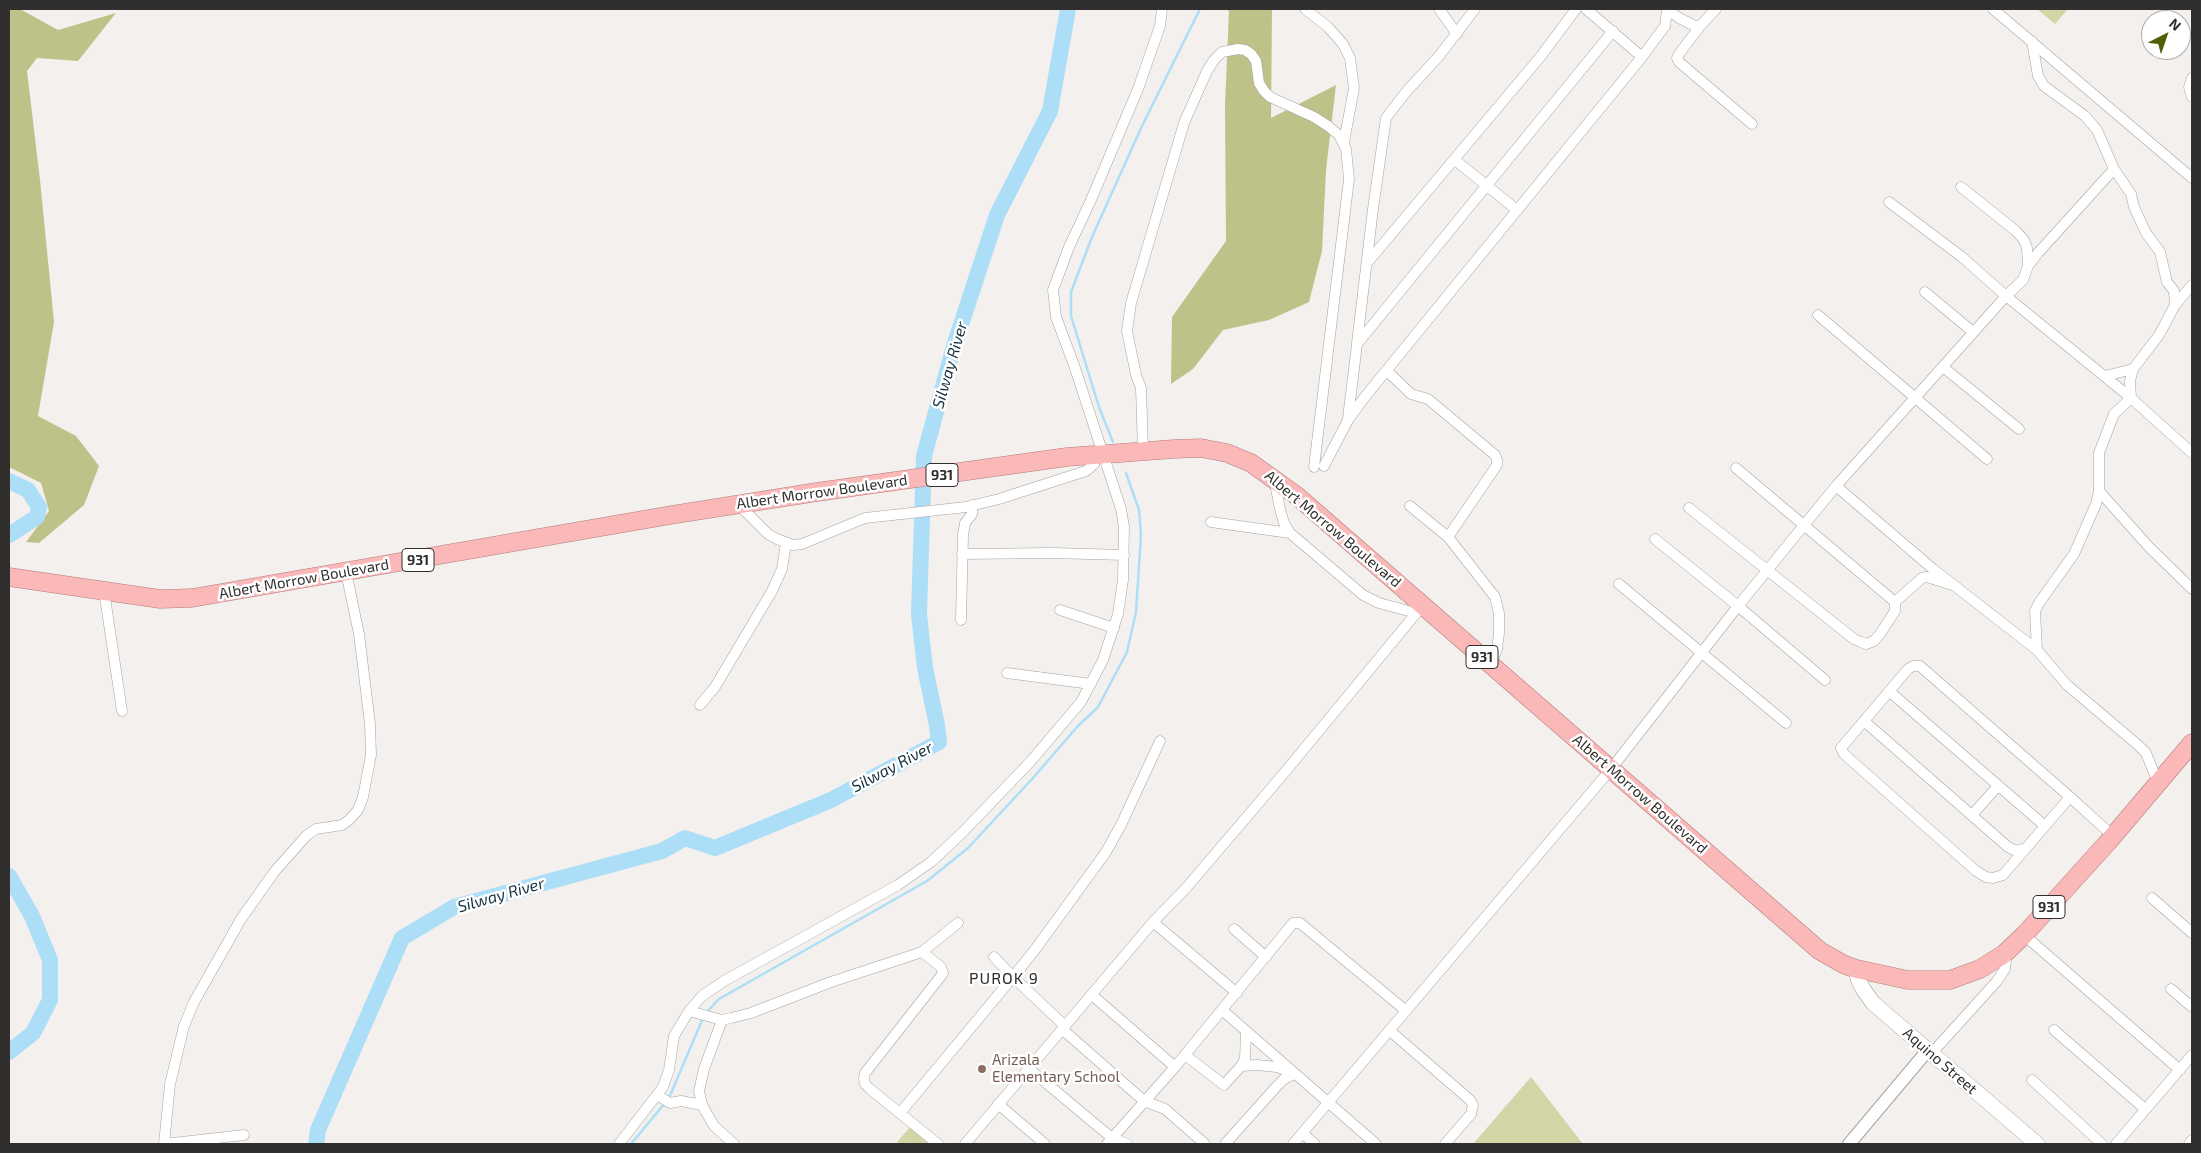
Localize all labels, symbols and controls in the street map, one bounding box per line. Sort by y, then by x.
north arrow [2141,10,2191,60]
text: N [2166,14,2185,34]
water label: Silway River [928,319,972,411]
road number: 931 [926,464,958,486]
street label: Albert Morrow Boulevard [1261,467,1405,591]
street label: Albert Morrow Boulevard [735,471,909,513]
road number: 931 [402,548,434,572]
street label: Albert Morrow Boulevard [217,555,391,603]
road number: 931 [1466,646,1498,669]
street label: Albert Morrow Boulevard [1569,731,1711,857]
water label: Silway River [848,738,936,796]
water label: Silway River [455,873,547,917]
road number: 931 [2033,896,2065,919]
district label: PUROK 9 [968,969,1040,989]
street label: Aquino Street [1899,1024,1981,1098]
place label: Arizala Elementary School [992,1051,1120,1086]
marker: Arizala Elementary School [976,1063,988,1075]

